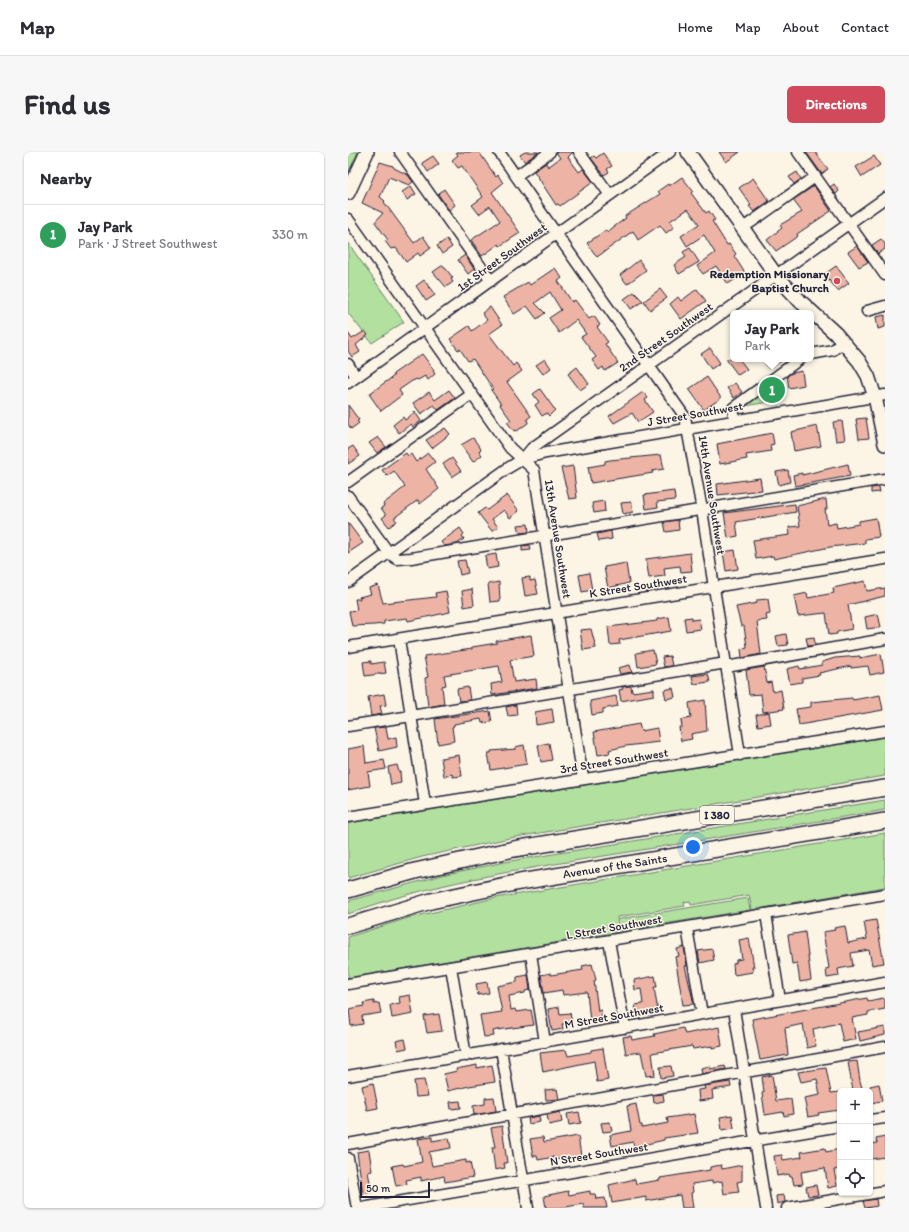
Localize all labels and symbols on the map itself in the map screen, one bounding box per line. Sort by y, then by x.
street label: 1st Street Southwest [455,220,550,294]
place label: Redemption Missionary Baptist Church [710,267,830,296]
marker: Redemption Missionary Baptist Church [832,276,842,286]
street label: 2nd Street Southwest [616,299,716,375]
pin: 1 [759,375,785,405]
street label: J Street Southwest [646,399,744,429]
street label: 14th Avenue Southwest [696,434,728,556]
street label: 13th Avenue Southwest [542,479,574,600]
street label: K Street Southwest [588,571,688,601]
street label: 3rd Street Southwest [559,745,670,776]
road number: I 380 [700,806,734,824]
your location [683,837,703,857]
street label: Avenue of the Saints [562,851,668,881]
street label: L Street Southwest [565,912,663,942]
street label: M Street Southwest [563,1000,665,1032]
street label: N Street Southwest [549,1139,650,1169]
scale bar [360,1180,430,1199]

